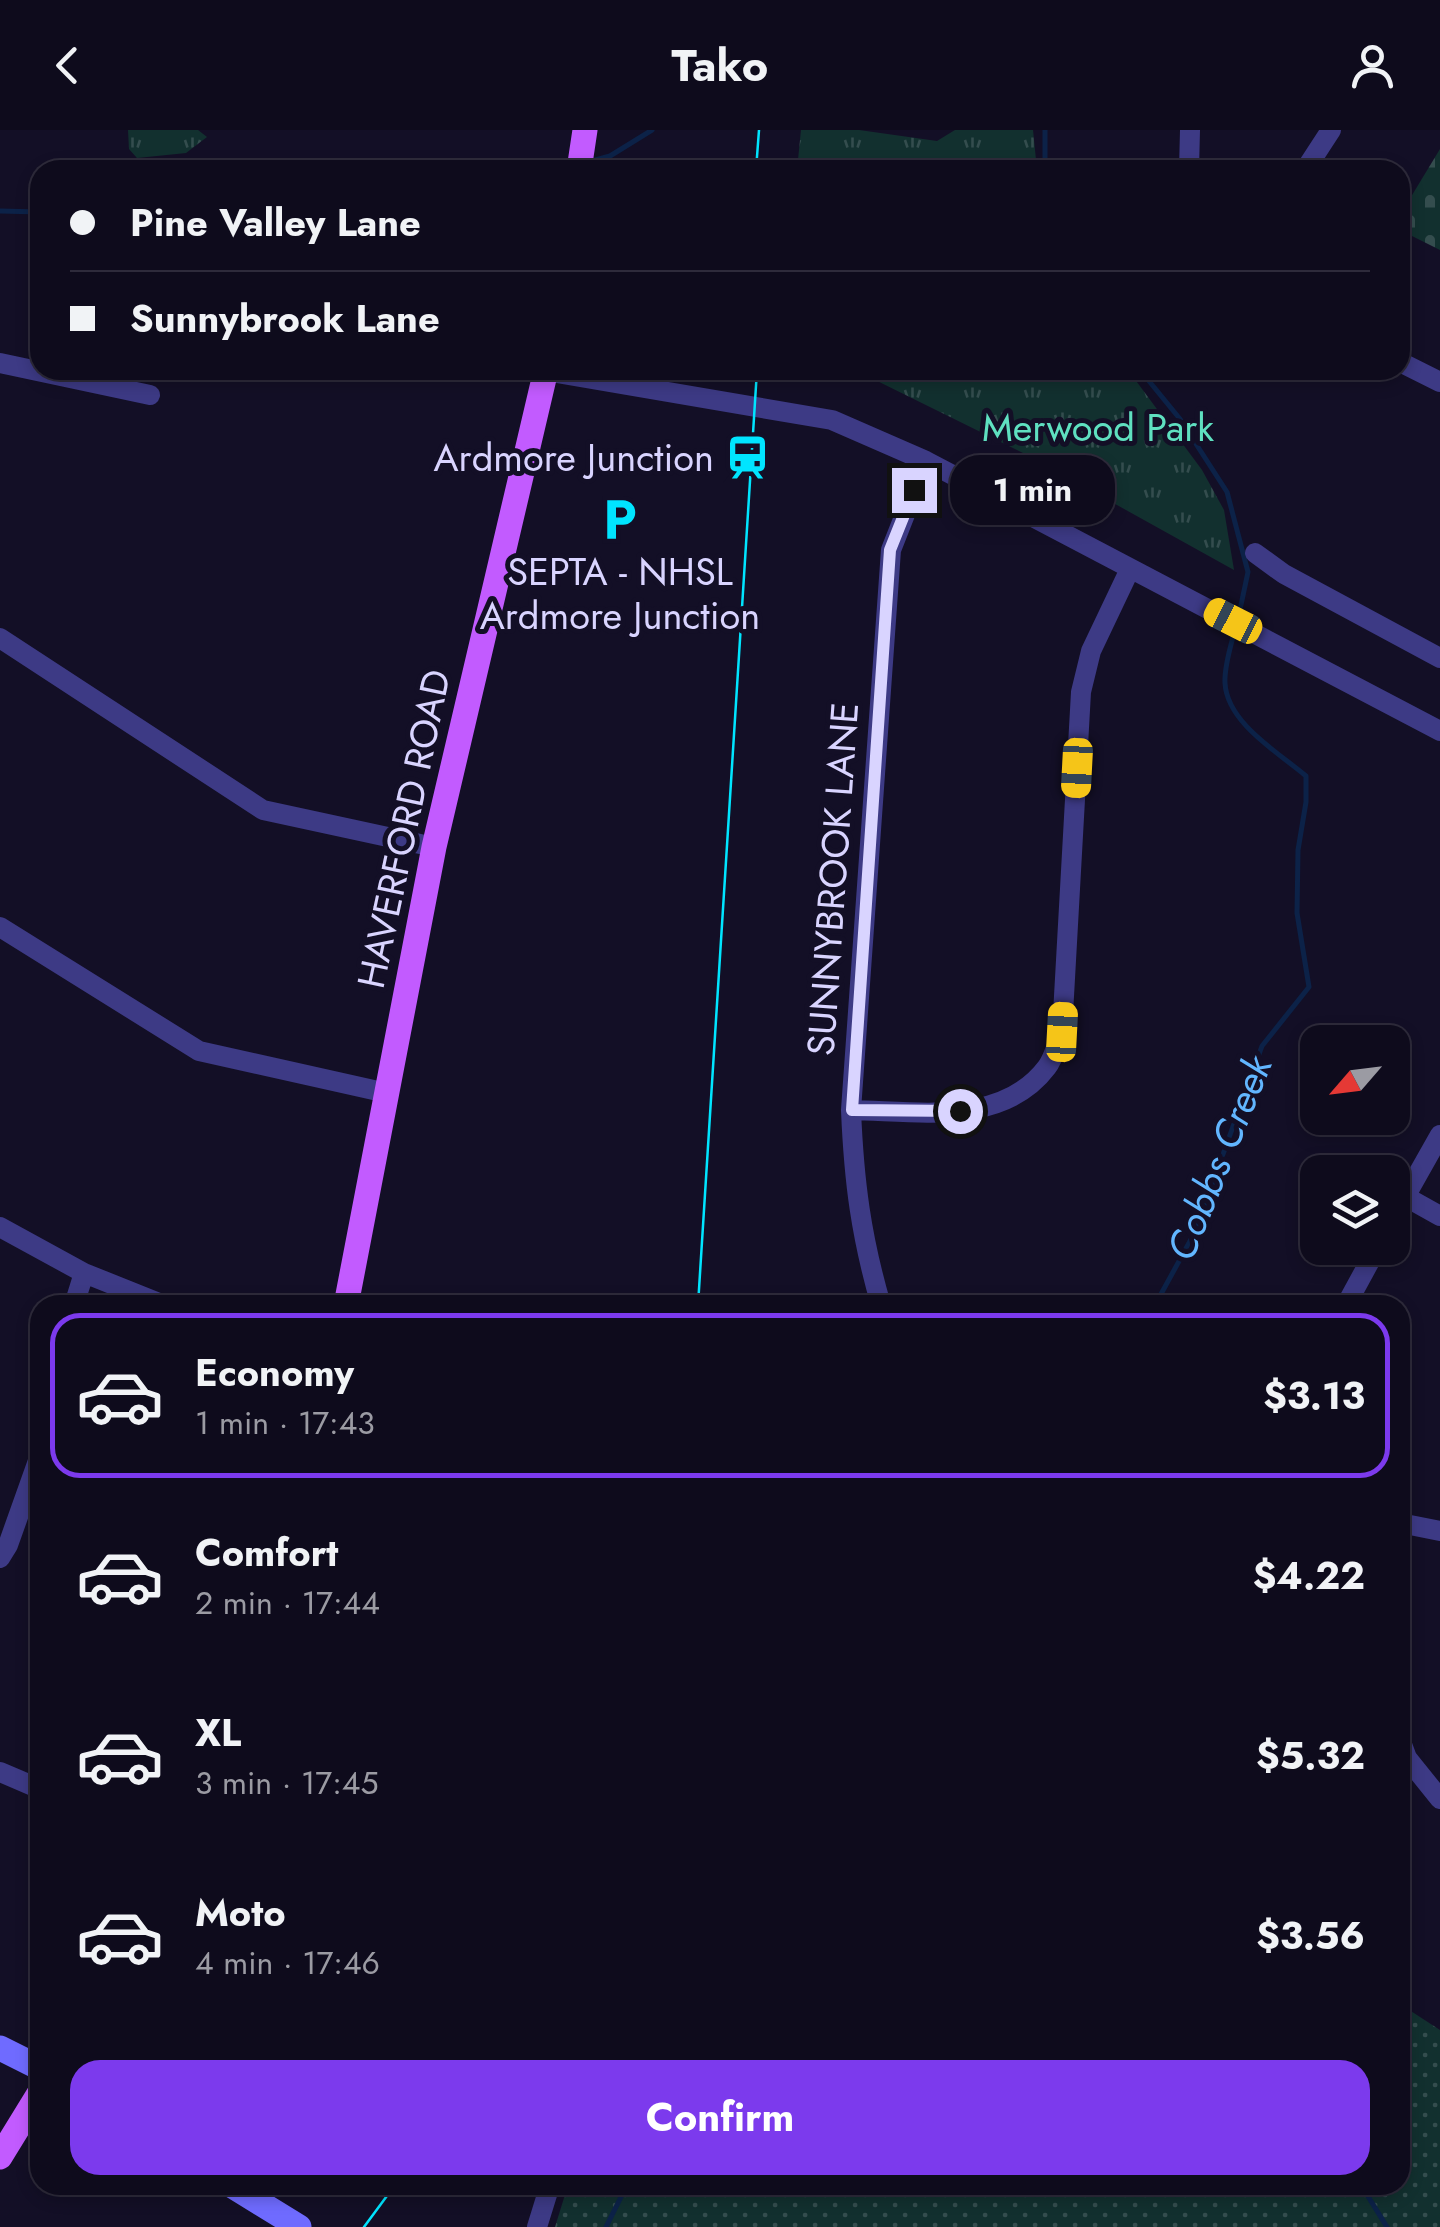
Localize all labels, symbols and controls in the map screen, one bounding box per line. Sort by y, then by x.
text: Tako [672,33,768,98]
icon: back [40,38,95,93]
icon: person [1345,38,1400,93]
text: Pine Valley Lane [130,195,421,250]
text: Sunnybrook Lane [130,291,440,346]
park label: Merwood Park [982,400,1214,455]
place label: Ardmore Junction [434,430,714,485]
station icon: Ardmore Junction [723,434,771,482]
callout: 1 min [949,455,1114,525]
text: 1 min [993,467,1072,513]
route end [892,468,937,513]
parking icon: SEPTA - NHSL Ardmore Junction [596,496,644,544]
place label: SEPTA - NHSL Ardmore Junction [480,544,760,643]
car [1199,594,1267,648]
street label: HAVERFORD ROAD [343,665,464,993]
street label: SUNNYBROOK LANE [793,701,872,1057]
car [1060,737,1094,799]
car [1045,1001,1079,1063]
north arrow [1300,1025,1410,1135]
map controls [1300,1025,1410,1265]
water label: Cobbs Creek [1152,1045,1287,1269]
route start [938,1089,983,1134]
button: layers [1300,1155,1410,1265]
text: Economy [195,1345,354,1400]
icon: car [75,1351,165,1441]
text: $3.13 [1263,1368,1365,1423]
text: 1 min · 17:43 [195,1400,375,1446]
text: Comfort [195,1525,338,1580]
icon: car [75,1531,165,1621]
text: $4.22 [1253,1548,1365,1603]
text: 2 min · 17:44 [195,1580,380,1626]
text: XL [195,1705,241,1760]
icon: car [75,1711,165,1801]
text: $5.32 [1256,1728,1365,1783]
text: 3 min · 17:45 [195,1760,378,1806]
text: Moto [195,1885,286,1940]
icon: car [75,1891,165,1981]
text: $3.56 [1256,1908,1365,1963]
text: 4 min · 17:46 [195,1940,380,1986]
button: Confirm [70,2060,1370,2175]

